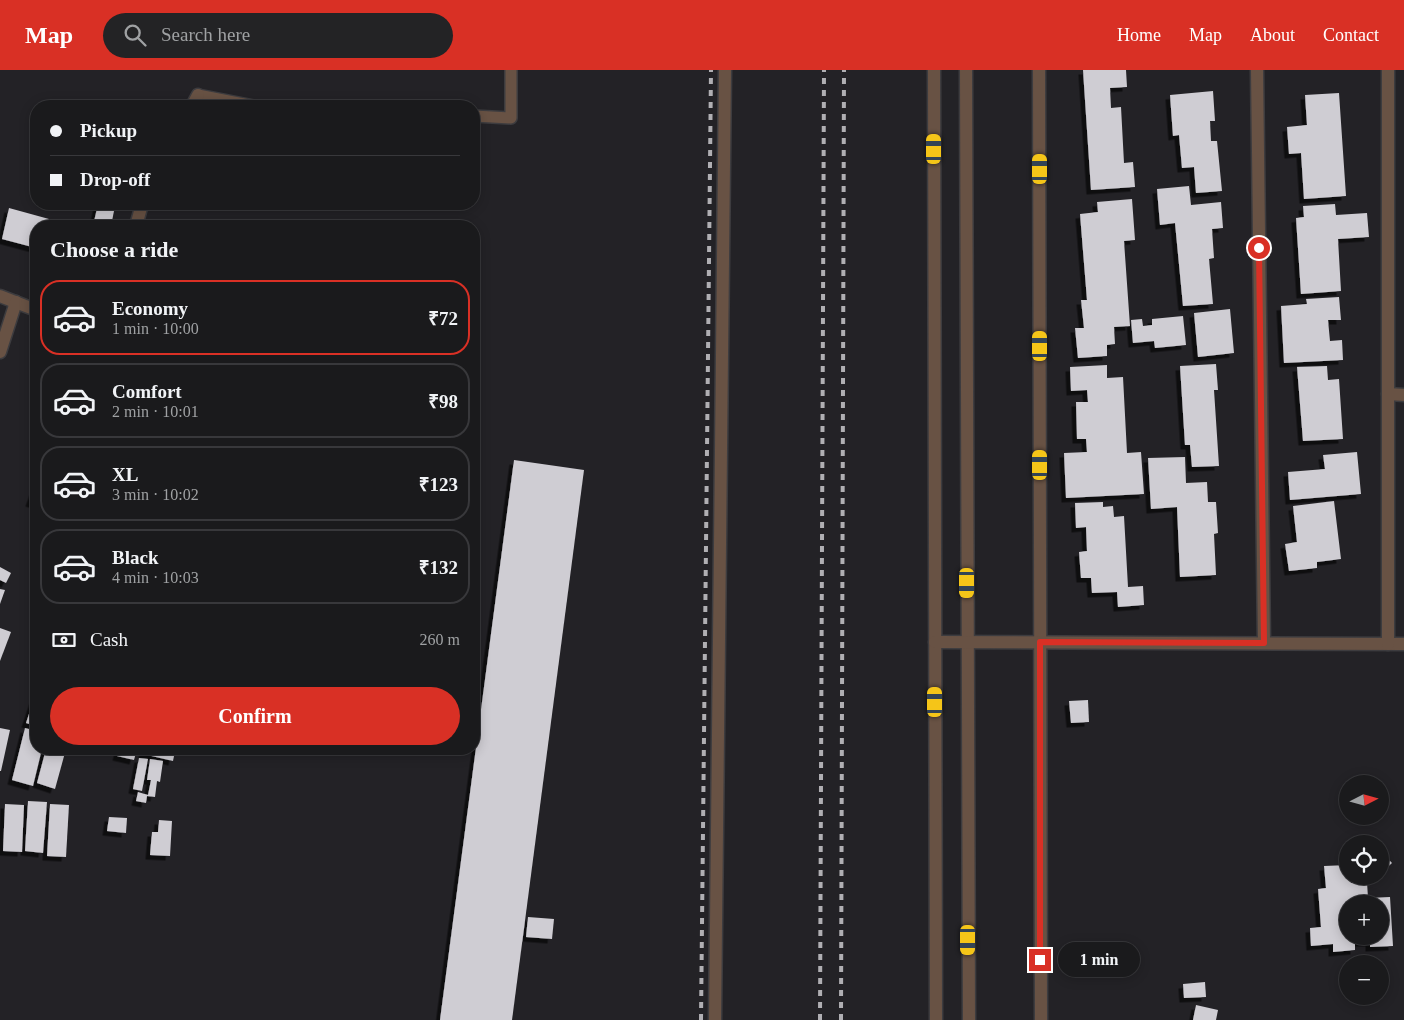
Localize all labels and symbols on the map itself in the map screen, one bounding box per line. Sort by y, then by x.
car [926,134,941,164]
car [1032,154,1047,184]
route start [1248,237,1270,259]
car [1032,331,1047,361]
car [1032,450,1047,480]
car [959,568,974,598]
car [927,687,942,717]
north arrow [1339,775,1389,825]
car [960,925,975,955]
callout: 1 min [1058,942,1140,978]
route end [1029,949,1051,971]

